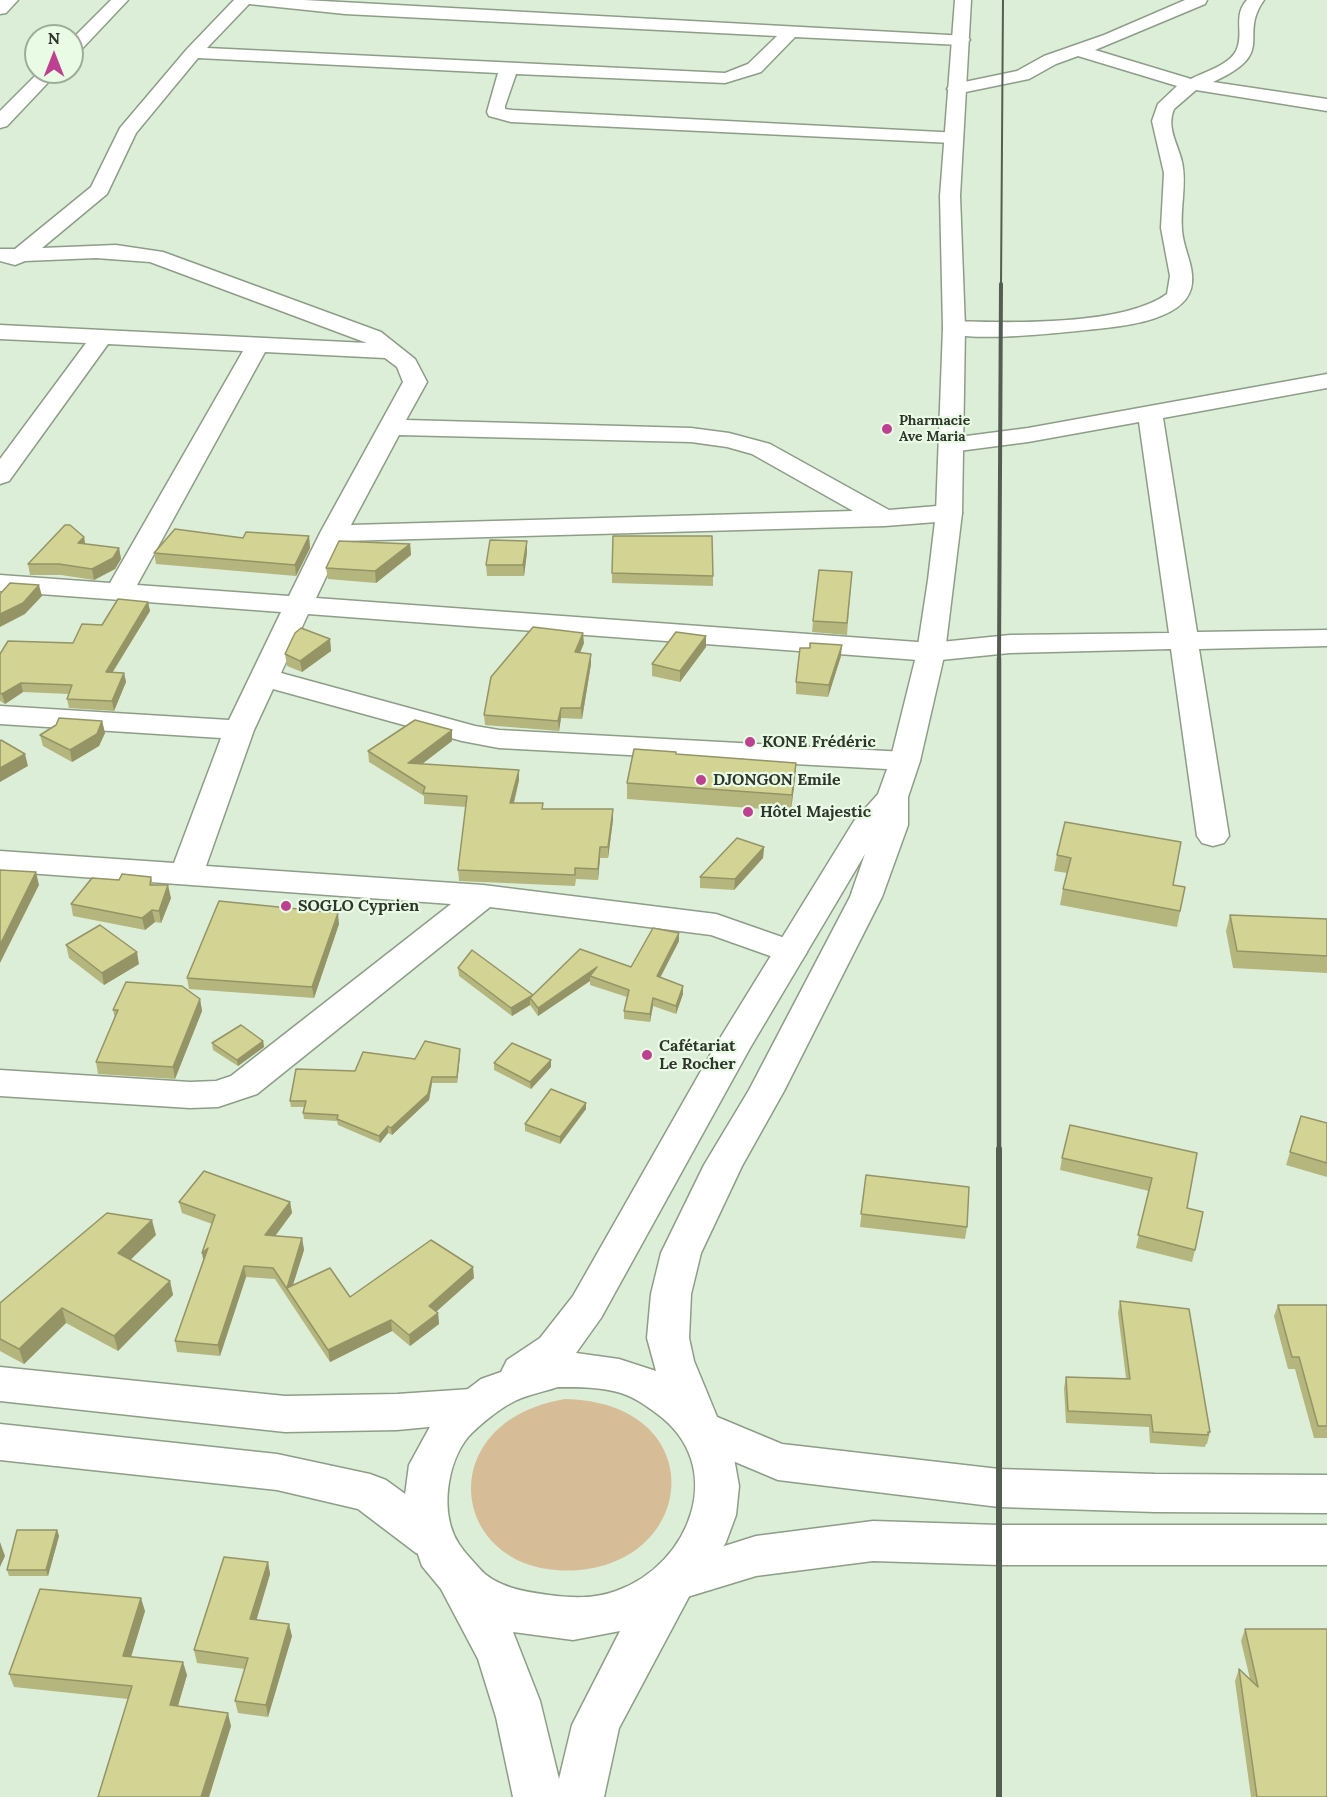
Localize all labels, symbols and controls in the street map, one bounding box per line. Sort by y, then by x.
north arrow [24,24,84,84]
text: N [48,28,60,48]
place label: Pharmacie Ave Maria [899,413,970,446]
marker: Pharmacie Ave Maria [880,422,894,436]
place label: KONE Frédéric [762,732,876,752]
marker: KONE Frédéric [743,735,757,749]
place label: DJONGON Emile [713,770,841,790]
marker: DJONGON Emile [694,773,708,787]
place label: Hôtel Majestic [760,802,871,822]
marker: Hôtel Majestic [741,805,755,819]
place label: SOGLO Cyprien [298,896,419,916]
marker: SOGLO Cyprien [279,899,293,913]
place label: Cafétariat Le Rocher [659,1036,736,1074]
marker: Cafétariat Le Rocher [640,1048,654,1062]

